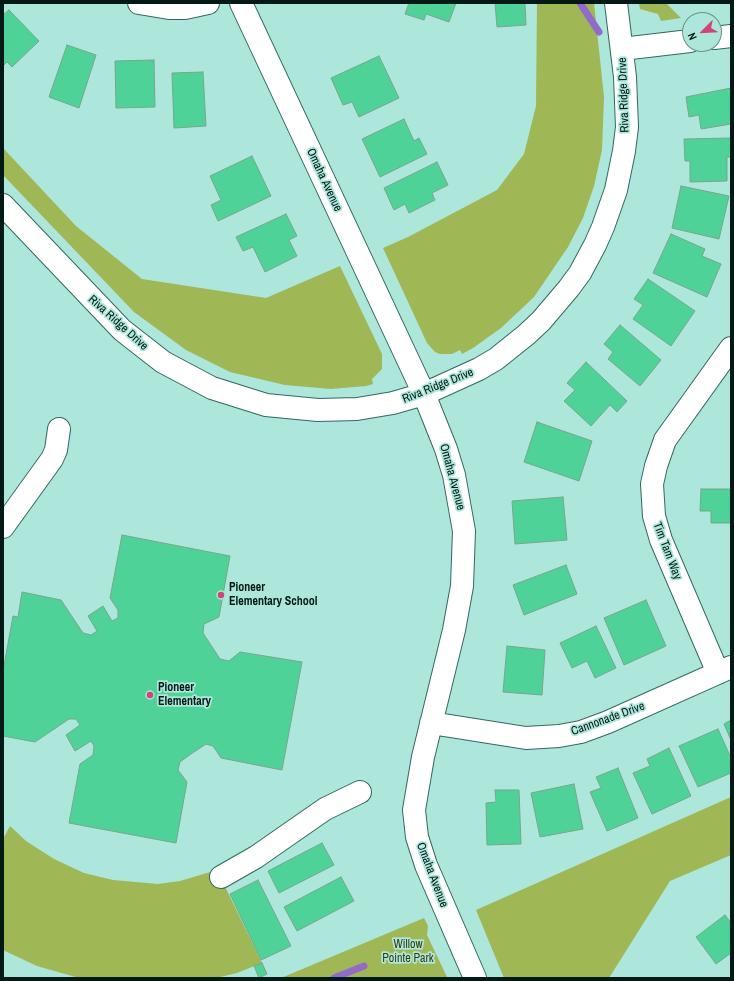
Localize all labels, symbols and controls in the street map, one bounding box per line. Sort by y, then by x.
north arrow [682,12,722,52]
text: N [684,31,700,42]
street label: Riva Ridge Drive [615,57,633,133]
street label: Omaha Avenue [303,146,345,214]
street label: Riva Ridge Drive [85,292,151,354]
street label: Riva Ridge Drive [400,365,476,407]
street label: Omaha Avenue [436,442,468,512]
street label: Tim Tam Way [649,520,685,582]
place label: Pioneer Elementary School [229,581,318,609]
marker: Pioneer Elementary School [216,590,226,600]
place label: Pioneer Elementary [158,681,211,709]
marker: Pioneer Elementary [145,690,155,700]
street label: Cannonade Drive [569,699,647,739]
street label: Omaha Avenue [413,841,451,909]
park label: Willow Pointe Park [382,938,434,966]

